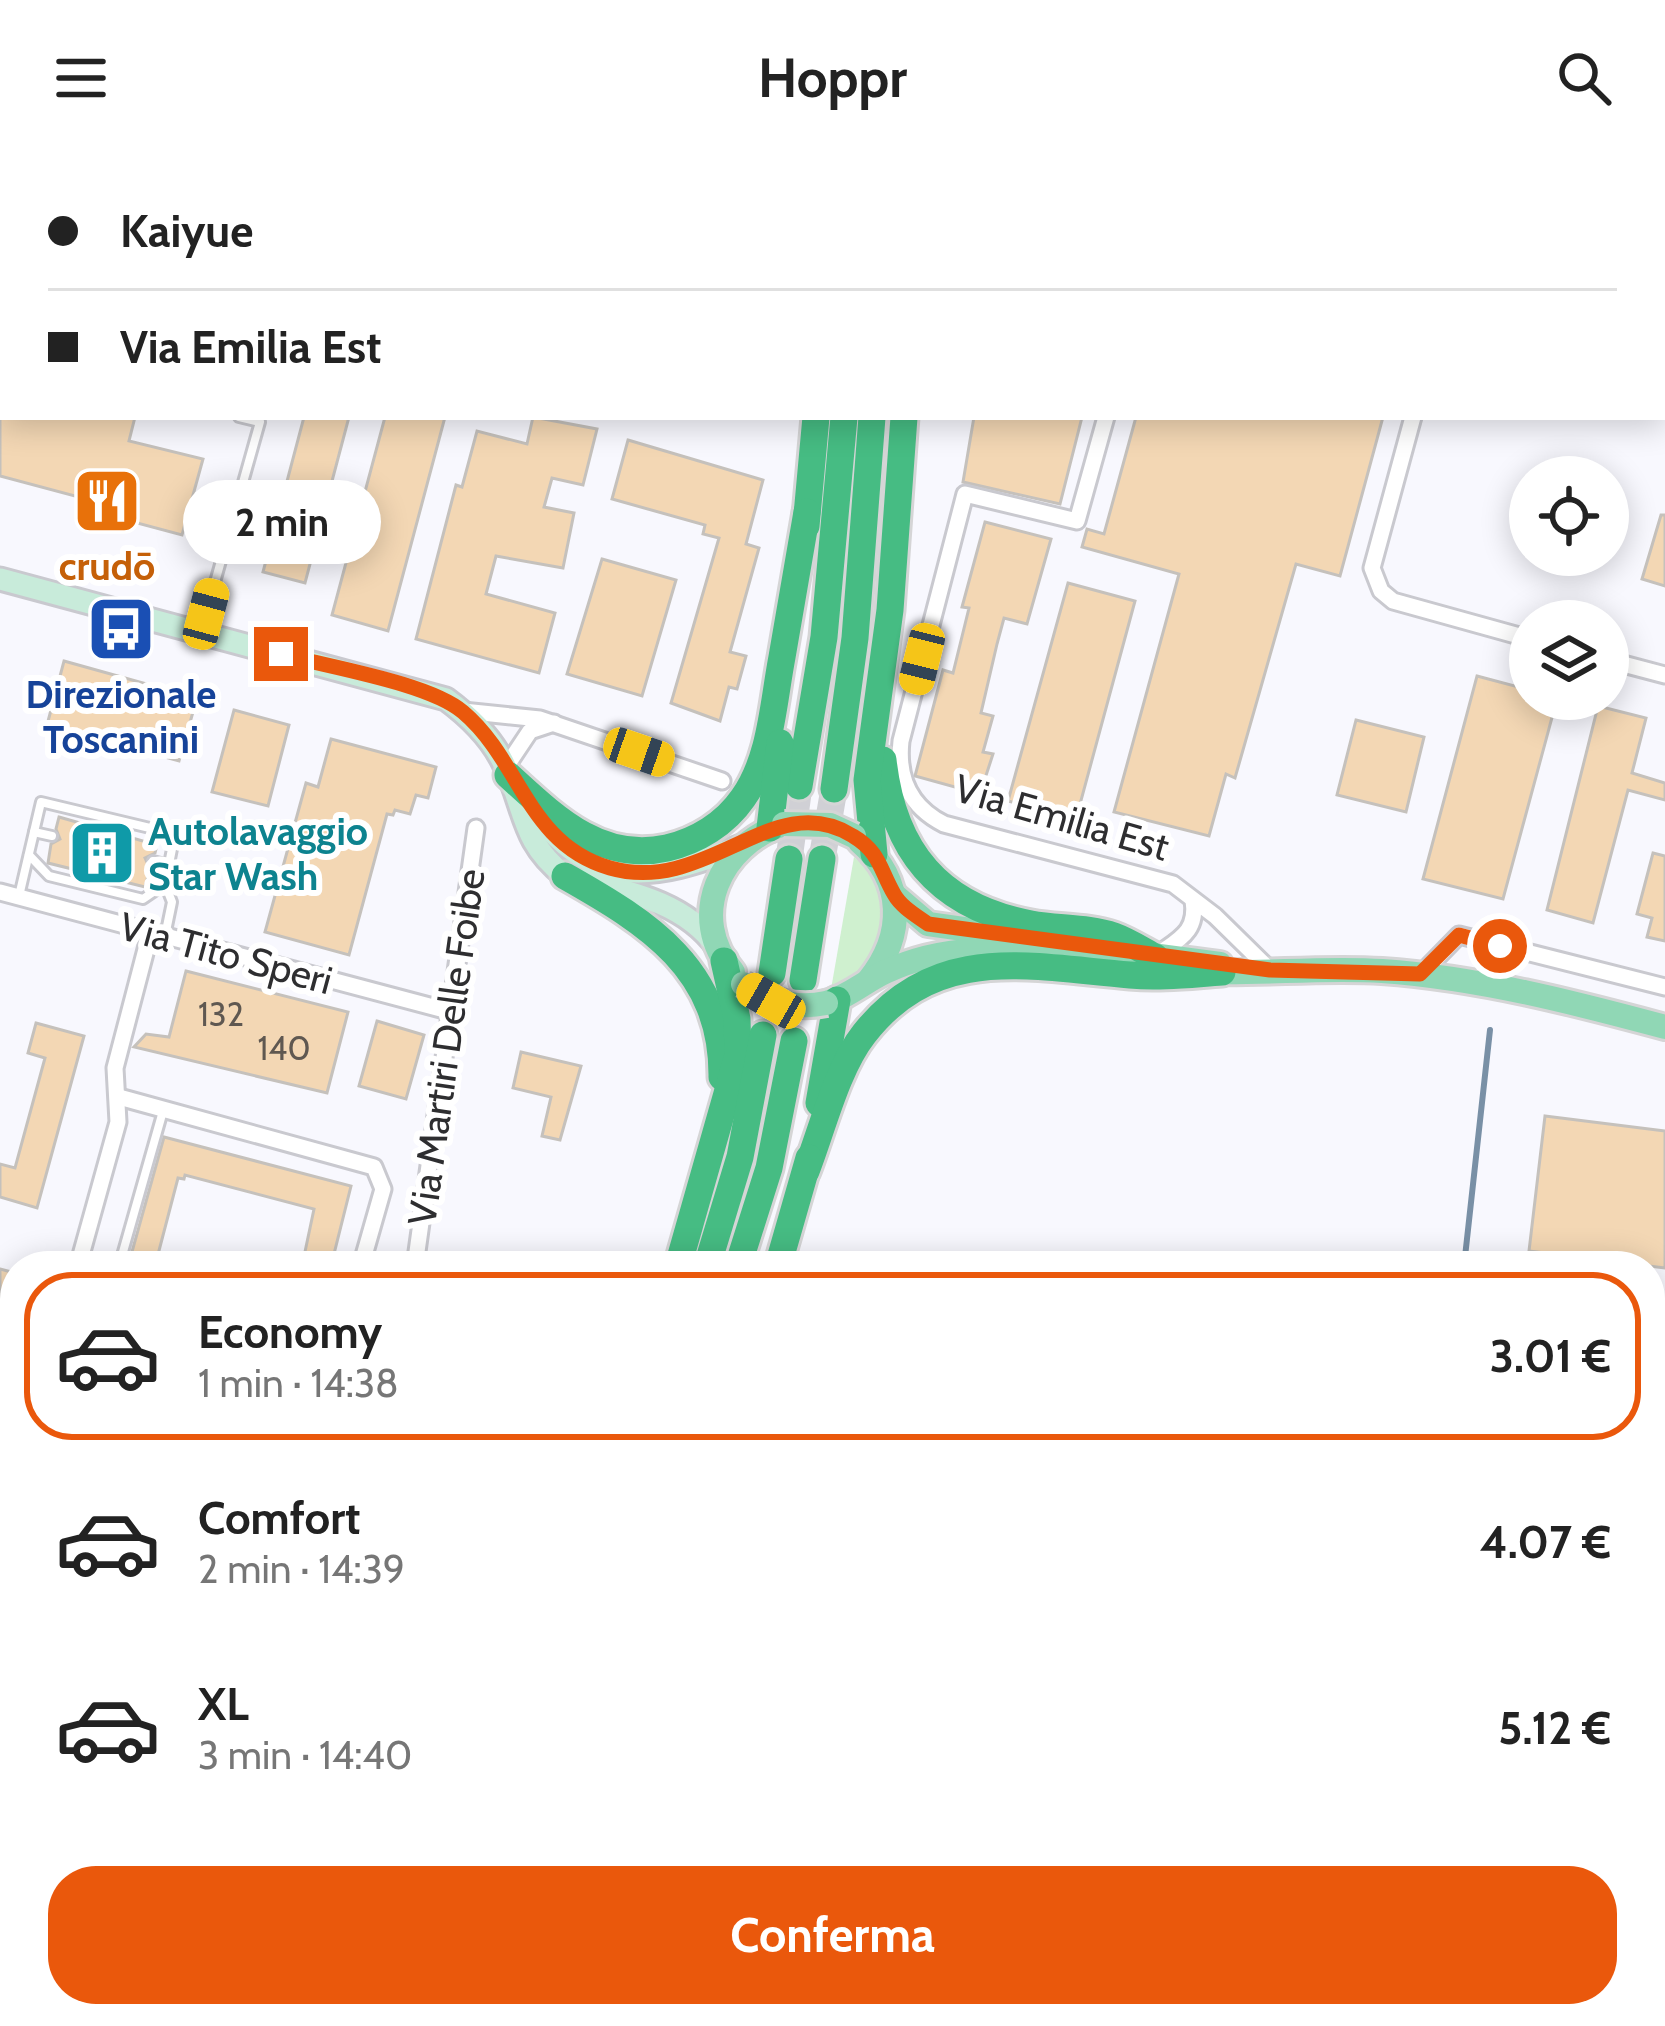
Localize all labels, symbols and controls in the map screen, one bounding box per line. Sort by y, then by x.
icon: menu [48,45,114,111]
text: Hoppr [758,45,907,111]
icon: search [1551,45,1617,111]
text: Kaiyue [120,204,253,258]
text: Via Emilia Est [120,320,381,374]
map controls [1509,456,1629,720]
button: locate [1509,456,1629,576]
restaurant icon: crudō [72,466,142,536]
callout: 2 min [182,480,380,564]
text: 2 min [235,498,329,546]
place label: crudō [59,542,155,590]
car [179,575,233,653]
bus stop icon: Direzionale Toscanini [86,594,156,664]
button: layers [1509,600,1629,720]
car [896,620,948,698]
route end [254,627,308,681]
place label: Direzionale Toscanini [26,670,216,763]
car [599,723,679,781]
street label: Via Emilia Est [949,764,1175,870]
place label: Autolavaggio Star Wash [148,807,368,900]
building icon: Autolavaggio Star Wash [67,818,137,888]
street label: Via Martiri Delle Foibe [397,866,495,1228]
street label: Via Tito Speri [114,902,338,1004]
route start [1473,919,1527,973]
car [731,967,811,1035]
house number: 132 [198,994,244,1034]
house number: 140 [258,1028,310,1068]
icon: car [54,1302,162,1410]
text: Economy [198,1305,382,1359]
text: 3.01 € [1490,1329,1611,1383]
text: 1 min · 14:38 [198,1359,399,1407]
icon: car [54,1488,162,1596]
text: Comfort [198,1491,361,1545]
text: 4.07 € [1480,1515,1611,1569]
text: 2 min · 14:39 [198,1545,405,1593]
icon: car [54,1674,162,1782]
text: XL [198,1677,249,1731]
text: 5.12 € [1498,1701,1611,1755]
text: 3 min · 14:40 [198,1731,412,1779]
button: Conferma [48,1866,1617,2004]

